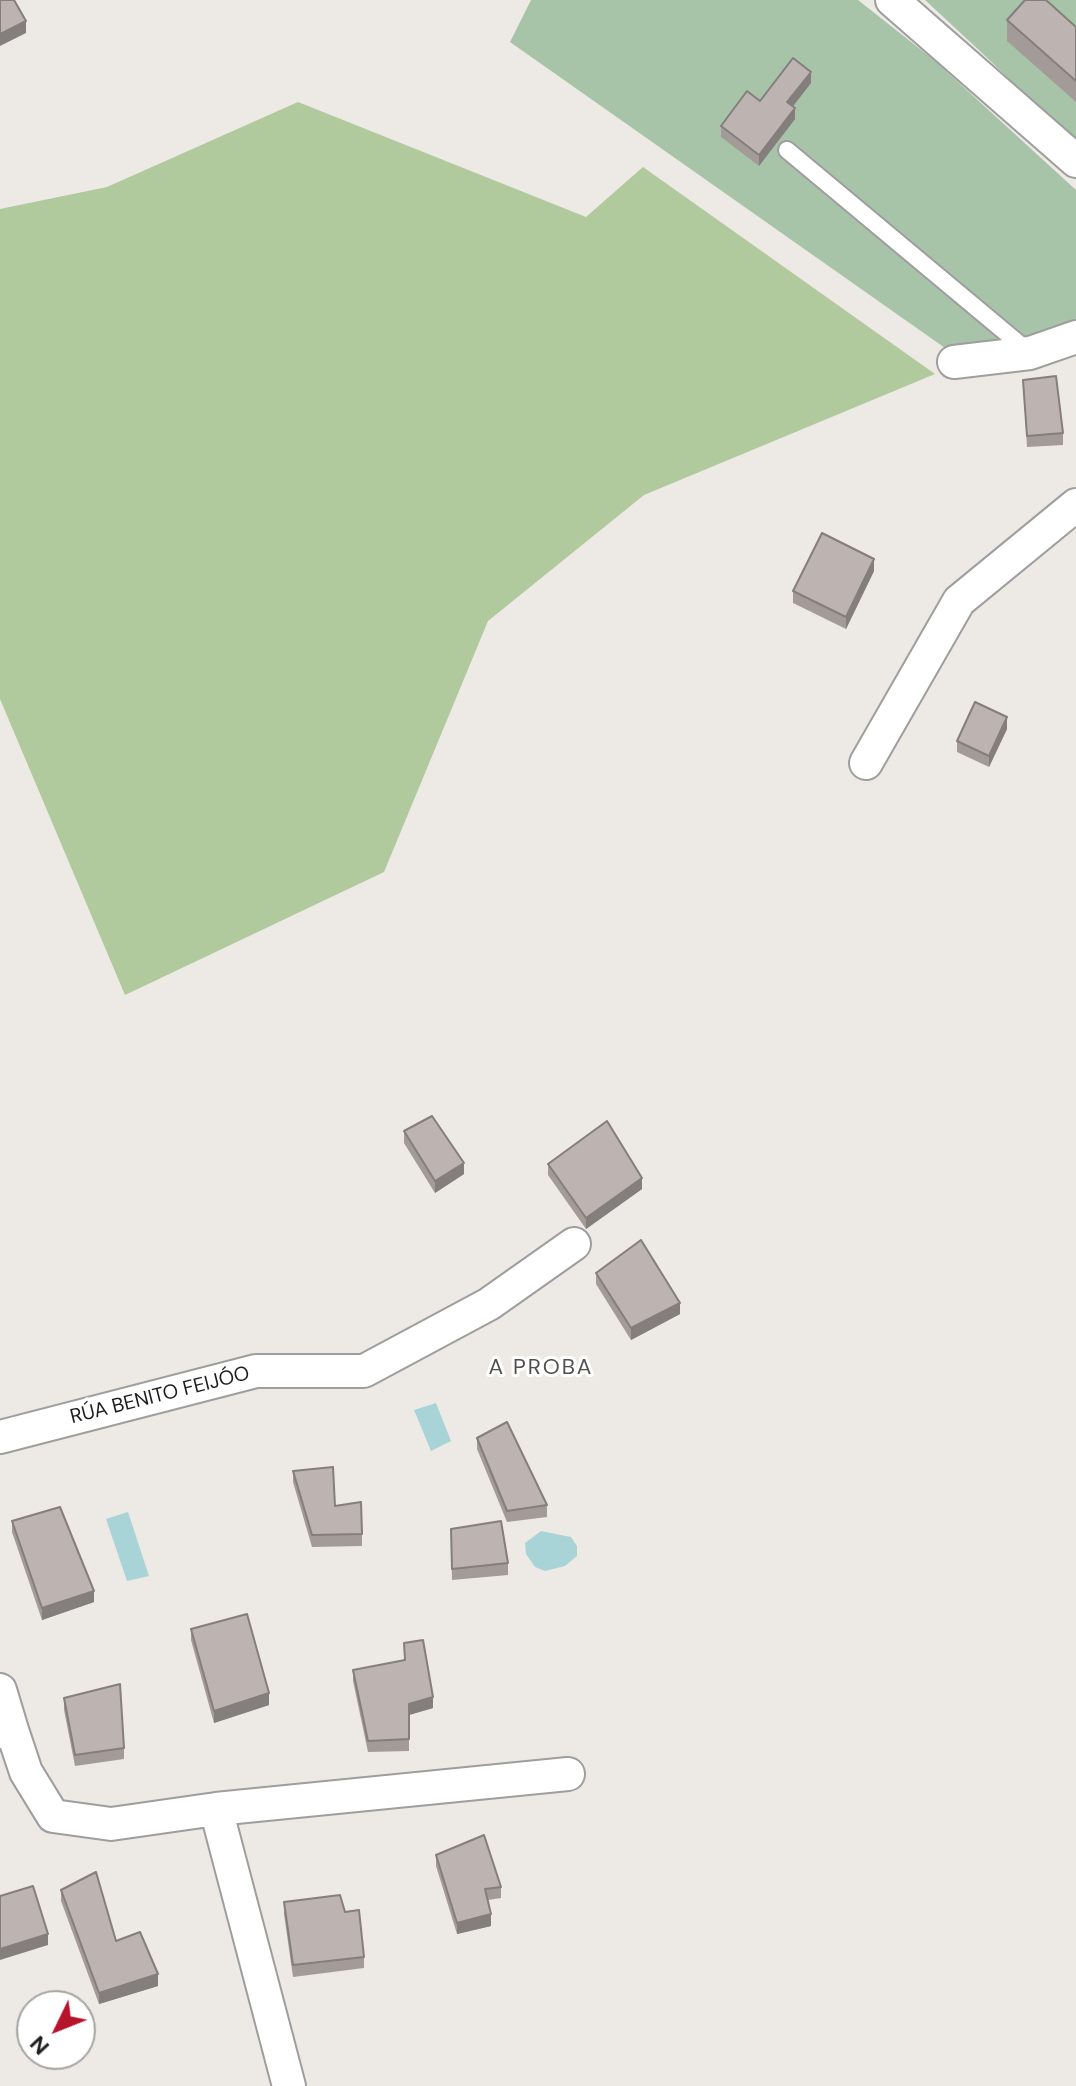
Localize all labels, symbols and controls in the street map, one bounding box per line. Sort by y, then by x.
district label: A PROBA [489,1355,593,1381]
street label: RÚA BENITO FEIJÓO [68,1362,252,1430]
north arrow [16,1990,96,2070]
text: N [23,2030,56,2061]

